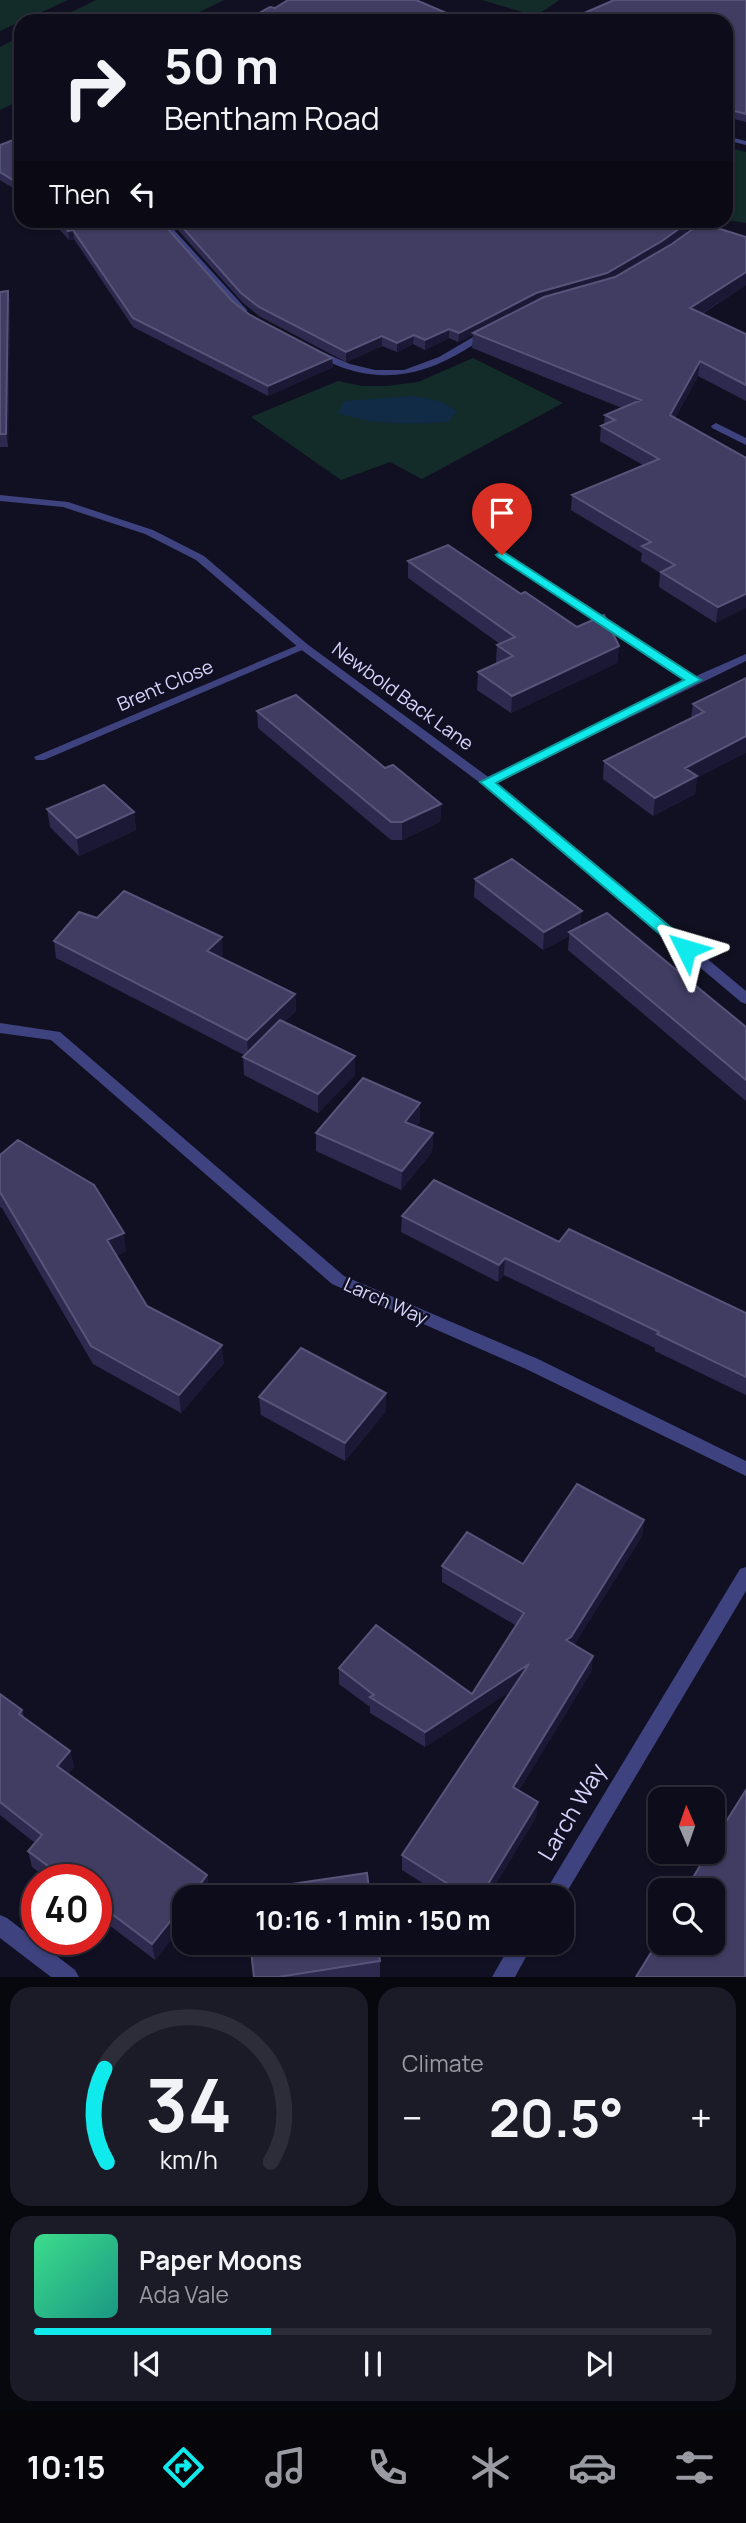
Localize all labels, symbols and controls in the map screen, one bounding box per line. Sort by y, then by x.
text: 50 m [164,32,279,99]
icon: right [49,42,140,133]
text: Bentham Road [164,96,380,140]
icon: left [124,175,162,213]
text: Then [49,176,110,212]
pin [472,483,532,555]
icon: arrive [483,494,521,532]
street label: Newbold Back Lane [327,636,479,756]
street label: Brent Close [113,653,217,717]
position arrow [649,912,723,986]
street label: Larch Way [340,1271,432,1331]
street label: Larch Way [530,1757,613,1866]
north arrow [648,1787,724,1864]
map controls [648,1787,725,1955]
speed limit sign: 40 [21,1864,112,1955]
button: search [648,1878,725,1955]
text: 10:16 · 1 min · 150 m [255,1902,491,1938]
text: Climate [402,2047,484,2079]
text: 34 [146,2055,232,2155]
text: 20.5° [489,2082,624,2153]
text: − [402,2091,423,2143]
text: + [690,2091,712,2143]
text: km/h [160,2142,218,2177]
text: Paper Moons [139,2242,302,2278]
text: Ada Vale [139,2278,229,2310]
icon: previous [128,2345,166,2383]
icon: pause [354,2345,392,2383]
icon: next [580,2345,618,2383]
icon: directions [159,2443,208,2492]
icon: music [261,2443,310,2492]
icon: phone [363,2443,412,2492]
icon: climate [466,2443,515,2492]
icon: car [568,2443,617,2492]
icon: filters [670,2443,719,2492]
text: 10:15 [27,2445,105,2489]

